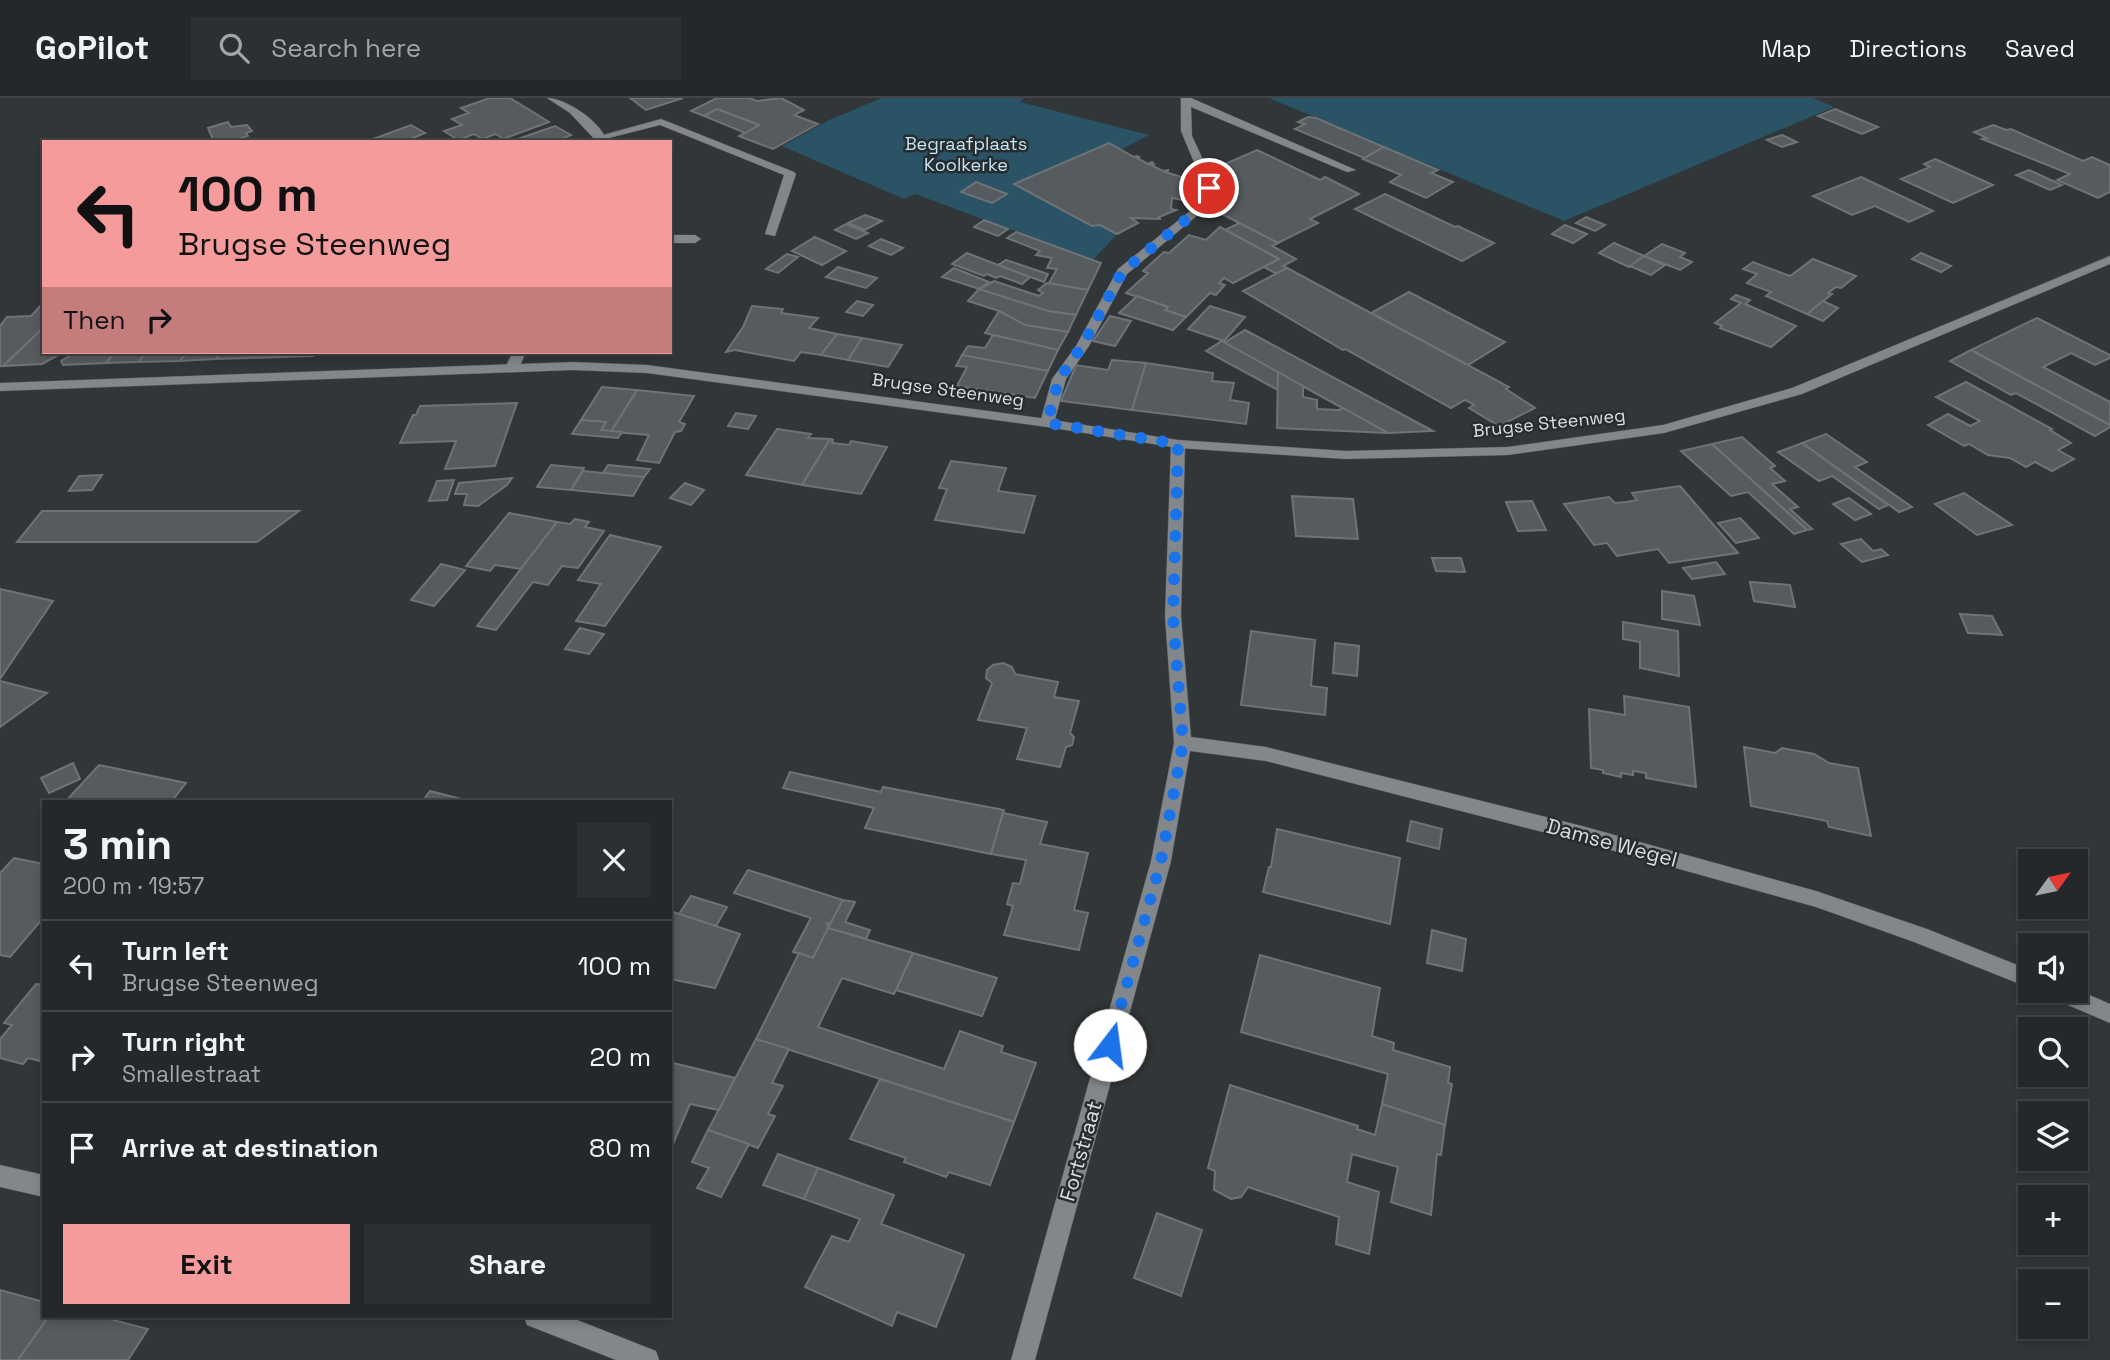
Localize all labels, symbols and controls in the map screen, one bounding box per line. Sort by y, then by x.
search box [191,17,681,80]
text: GoPilot [35,27,149,69]
icon: search [215,29,253,67]
text: Search here [271,31,421,65]
text: Map [1761,33,1811,64]
text: Directions [1849,33,1967,64]
text: Saved [2005,33,2075,64]
park label: Begraafplaats Koolkerke [905,132,1027,176]
pin [1179,158,1239,218]
text: 100 m [178,163,318,225]
icon: left [63,168,154,259]
icon: arrive [1190,169,1228,207]
text: Brugse Steenweg [178,224,451,264]
icon: right [140,301,178,339]
text: Then [63,303,126,337]
street label: Brugse Steenweg [870,367,1026,412]
street label: Brugse Steenweg [1471,403,1627,442]
street label: Damse Wegel [1544,812,1681,873]
text: 3 min [63,818,172,871]
button: close [577,823,651,897]
north arrow [2018,849,2088,919]
map controls [2018,849,2088,1339]
text: 200 m · 19:57 [63,871,204,901]
button: sound [2018,933,2088,1003]
text: Turn left [122,934,229,968]
icon: left [63,947,101,985]
text: 100 m [578,949,651,983]
text: Brugse Steenweg [122,968,318,998]
position arrow [1073,1008,1147,1082]
button: search [2018,1017,2088,1087]
text: Turn right [122,1025,246,1059]
icon: right [63,1038,101,1076]
text: 20 m [590,1040,651,1074]
text: Smallestraat [122,1059,261,1089]
street label: Fortstraat [1053,1098,1108,1204]
button: layers [2018,1101,2088,1171]
icon: arrive [63,1129,101,1167]
text: Arrive at destination [122,1131,379,1165]
text: 80 m [589,1131,651,1165]
button: + [2018,1185,2088,1255]
button: Exit [63,1224,350,1304]
button: Share [364,1224,651,1304]
button: − [2018,1269,2088,1339]

